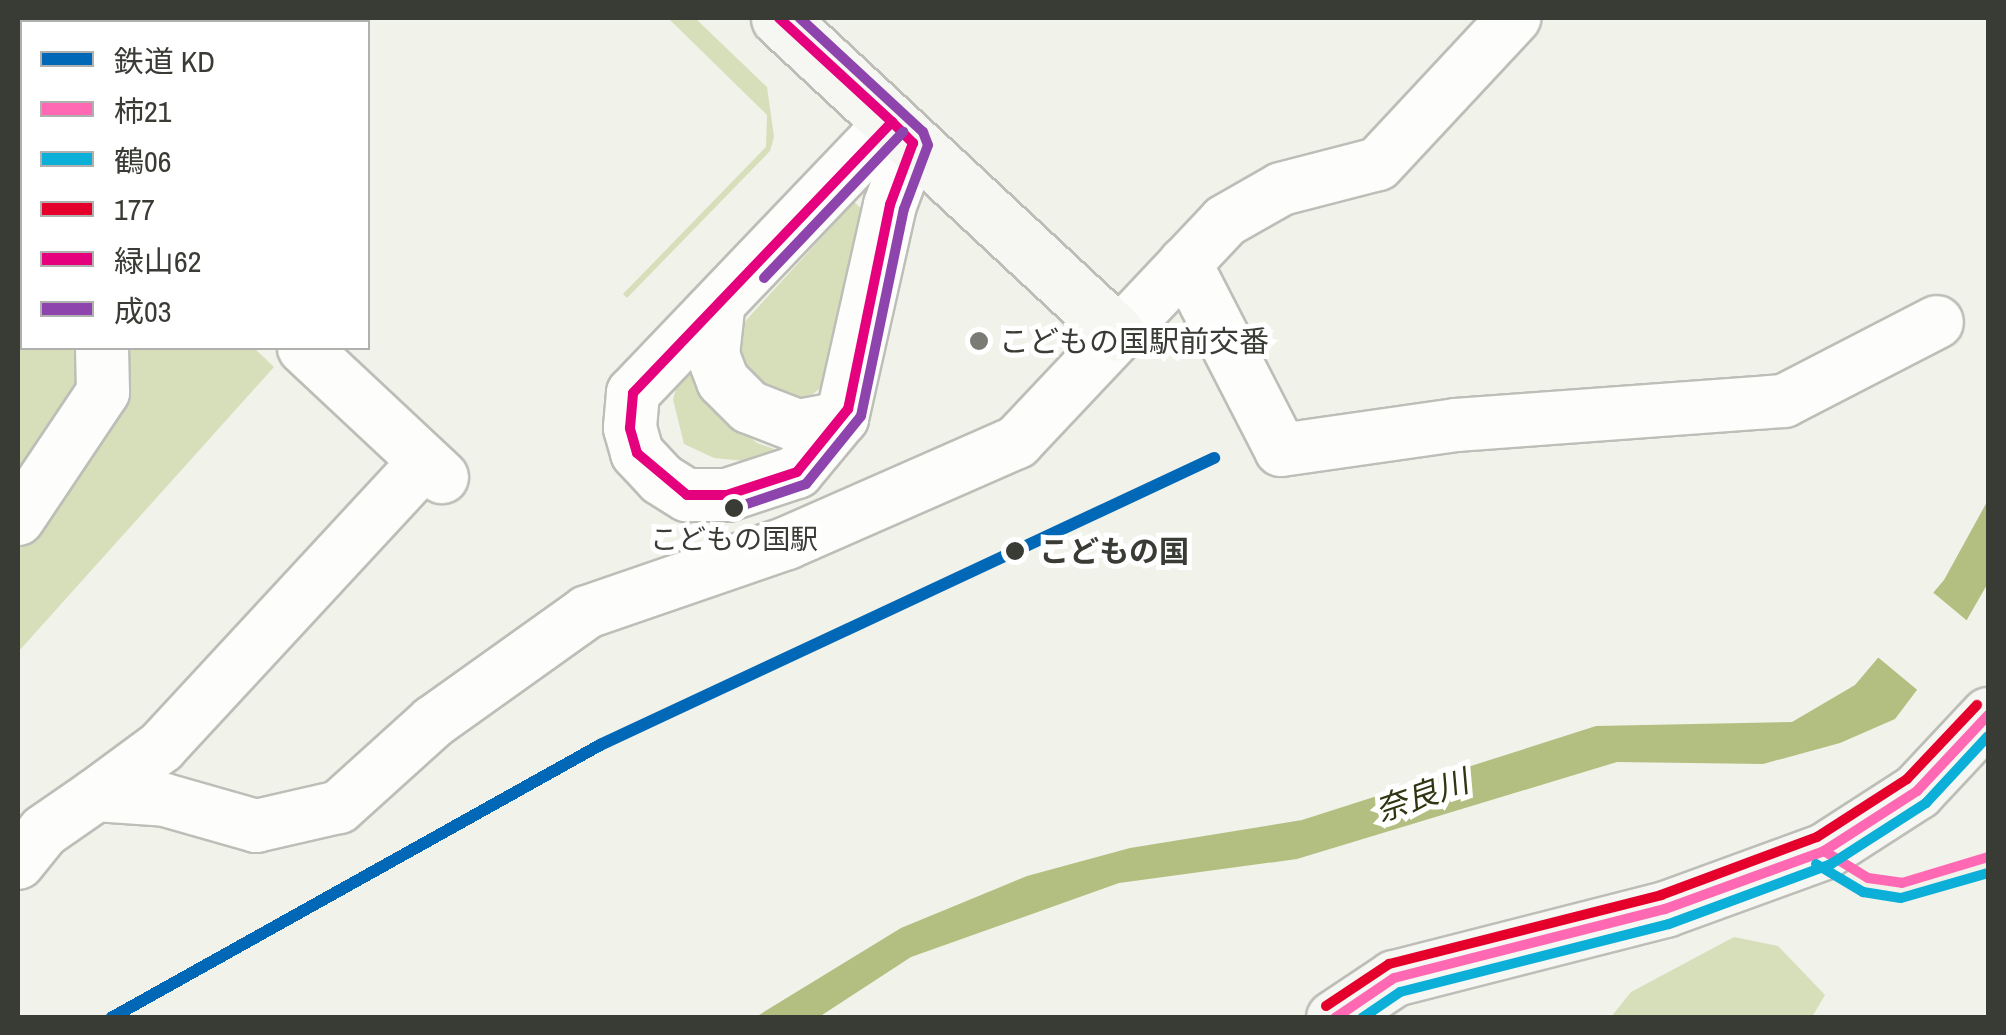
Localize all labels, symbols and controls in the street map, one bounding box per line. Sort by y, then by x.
legend [20,20,370,350]
text: 鉄道 KD [114,41,215,81]
text: 柿21 [114,91,171,131]
text: 鶴06 [114,141,171,181]
text: 177 [114,189,155,229]
text: 緑山62 [114,241,201,281]
text: 成03 [114,291,171,331]
place label: こどもの国駅前交番 [999,323,1269,359]
marker: こどもの国駅前交番 [968,330,990,352]
marker: こどもの国駅 [724,498,744,518]
place label: こどもの国駅 [650,522,818,556]
place label: こどもの国 [1039,533,1189,569]
marker: こどもの国 [1000,536,1030,566]
water label: 奈良川 [1370,762,1474,830]

